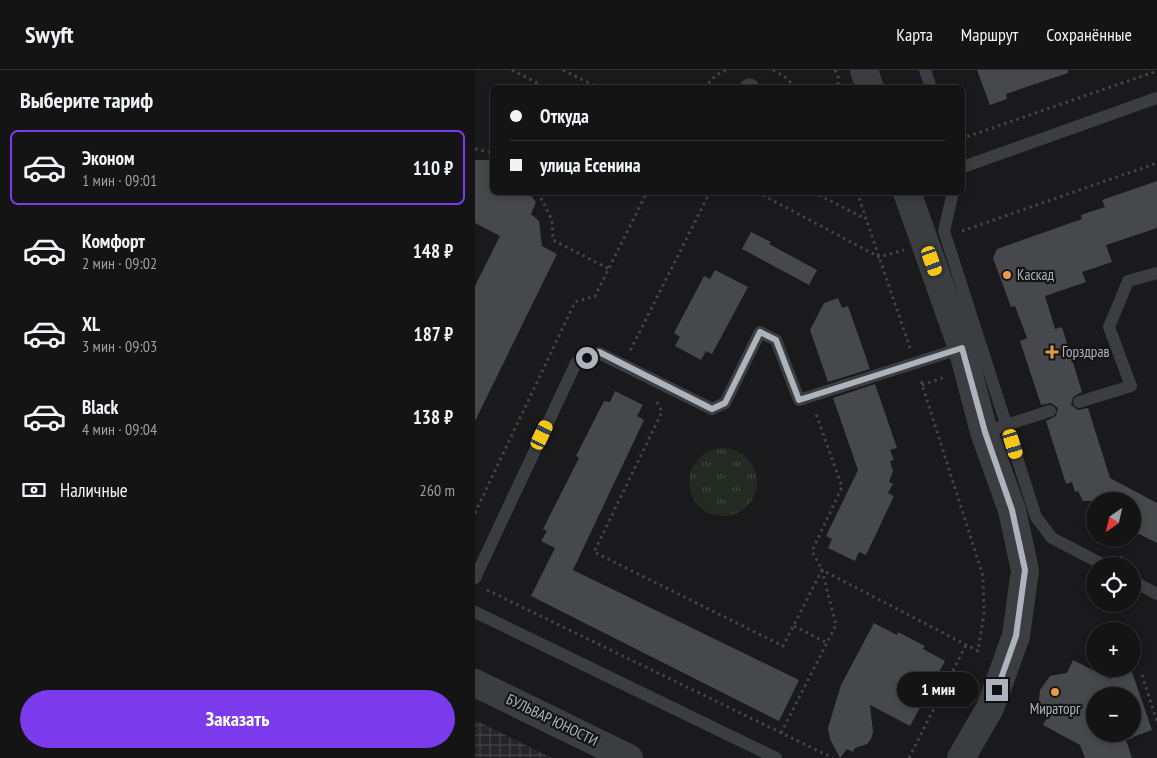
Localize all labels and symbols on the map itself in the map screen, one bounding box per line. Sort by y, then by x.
car [920,244,943,278]
place label: Каскад [1017,265,1055,284]
marker: Каскад [1001,269,1013,281]
place label: Горздрав [1062,342,1109,361]
marker: Горздрав [1046,346,1058,358]
route start [576,347,598,369]
car [528,418,555,452]
car [1001,427,1024,461]
north arrow [1086,492,1141,548]
callout: 1 мин [897,672,979,708]
route end [986,679,1008,701]
marker: Мираторг [1049,686,1061,698]
street label: БУЛЬВАР ЮНОСТИ [503,689,601,750]
place label: Мираторг [1030,699,1081,718]

